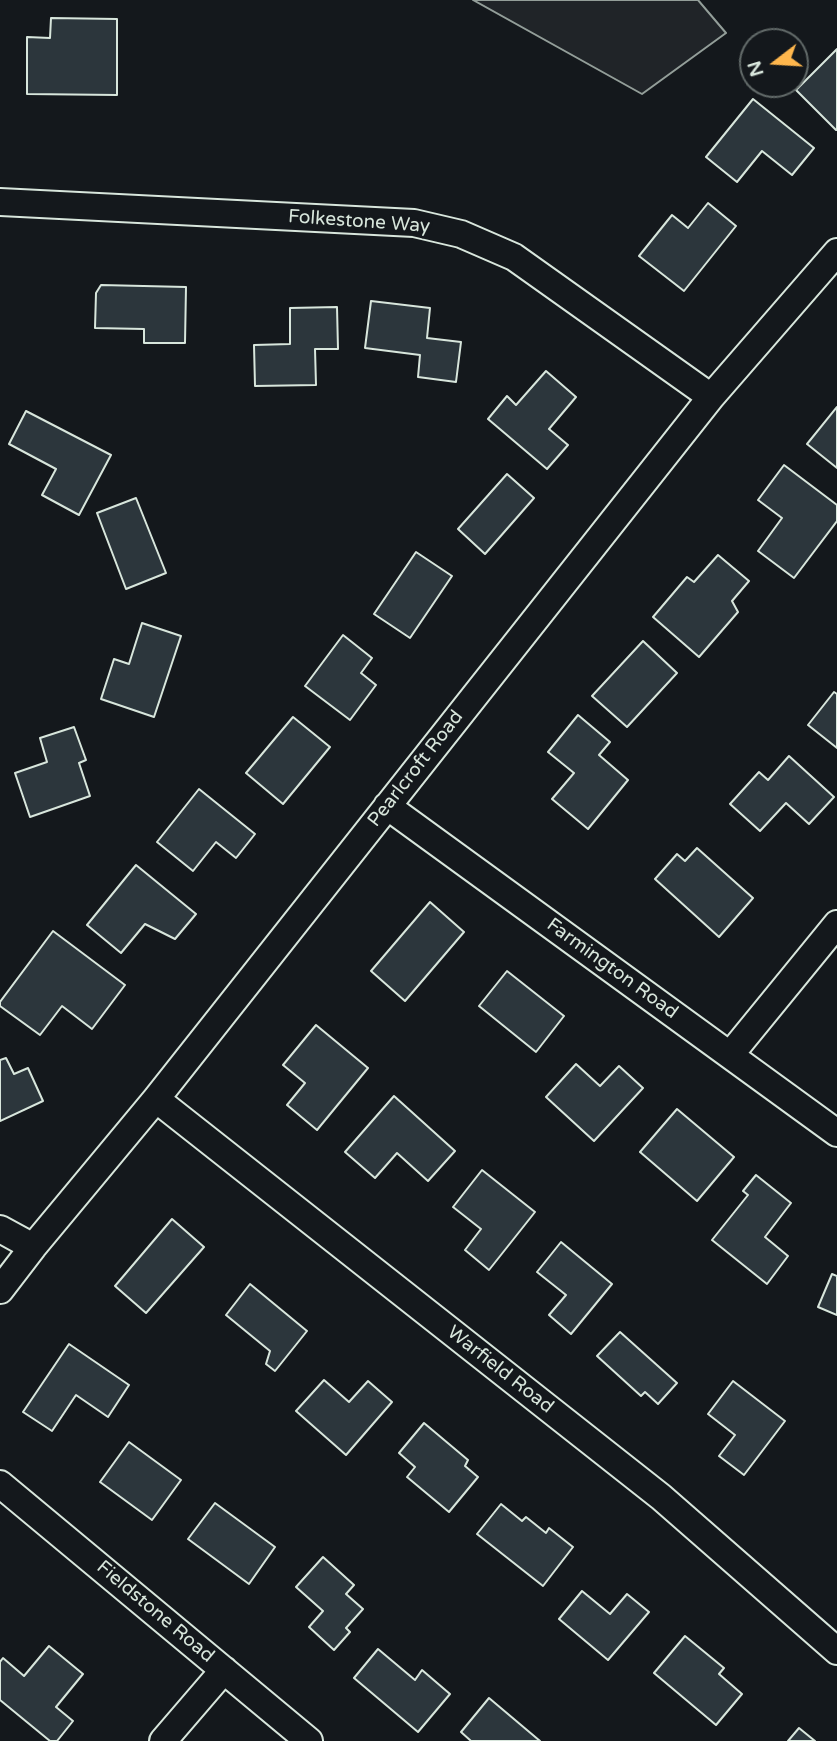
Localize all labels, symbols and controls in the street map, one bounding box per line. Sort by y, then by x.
north arrow [739,28,809,98]
text: N [743,58,769,79]
street label: Folkestone Way [287,206,431,238]
street label: Pearlcroft Road [363,706,469,832]
street label: Farmington Road [542,914,682,1024]
street label: Warfield Road [442,1321,558,1419]
street label: Fieldstone Road [92,1556,218,1668]

